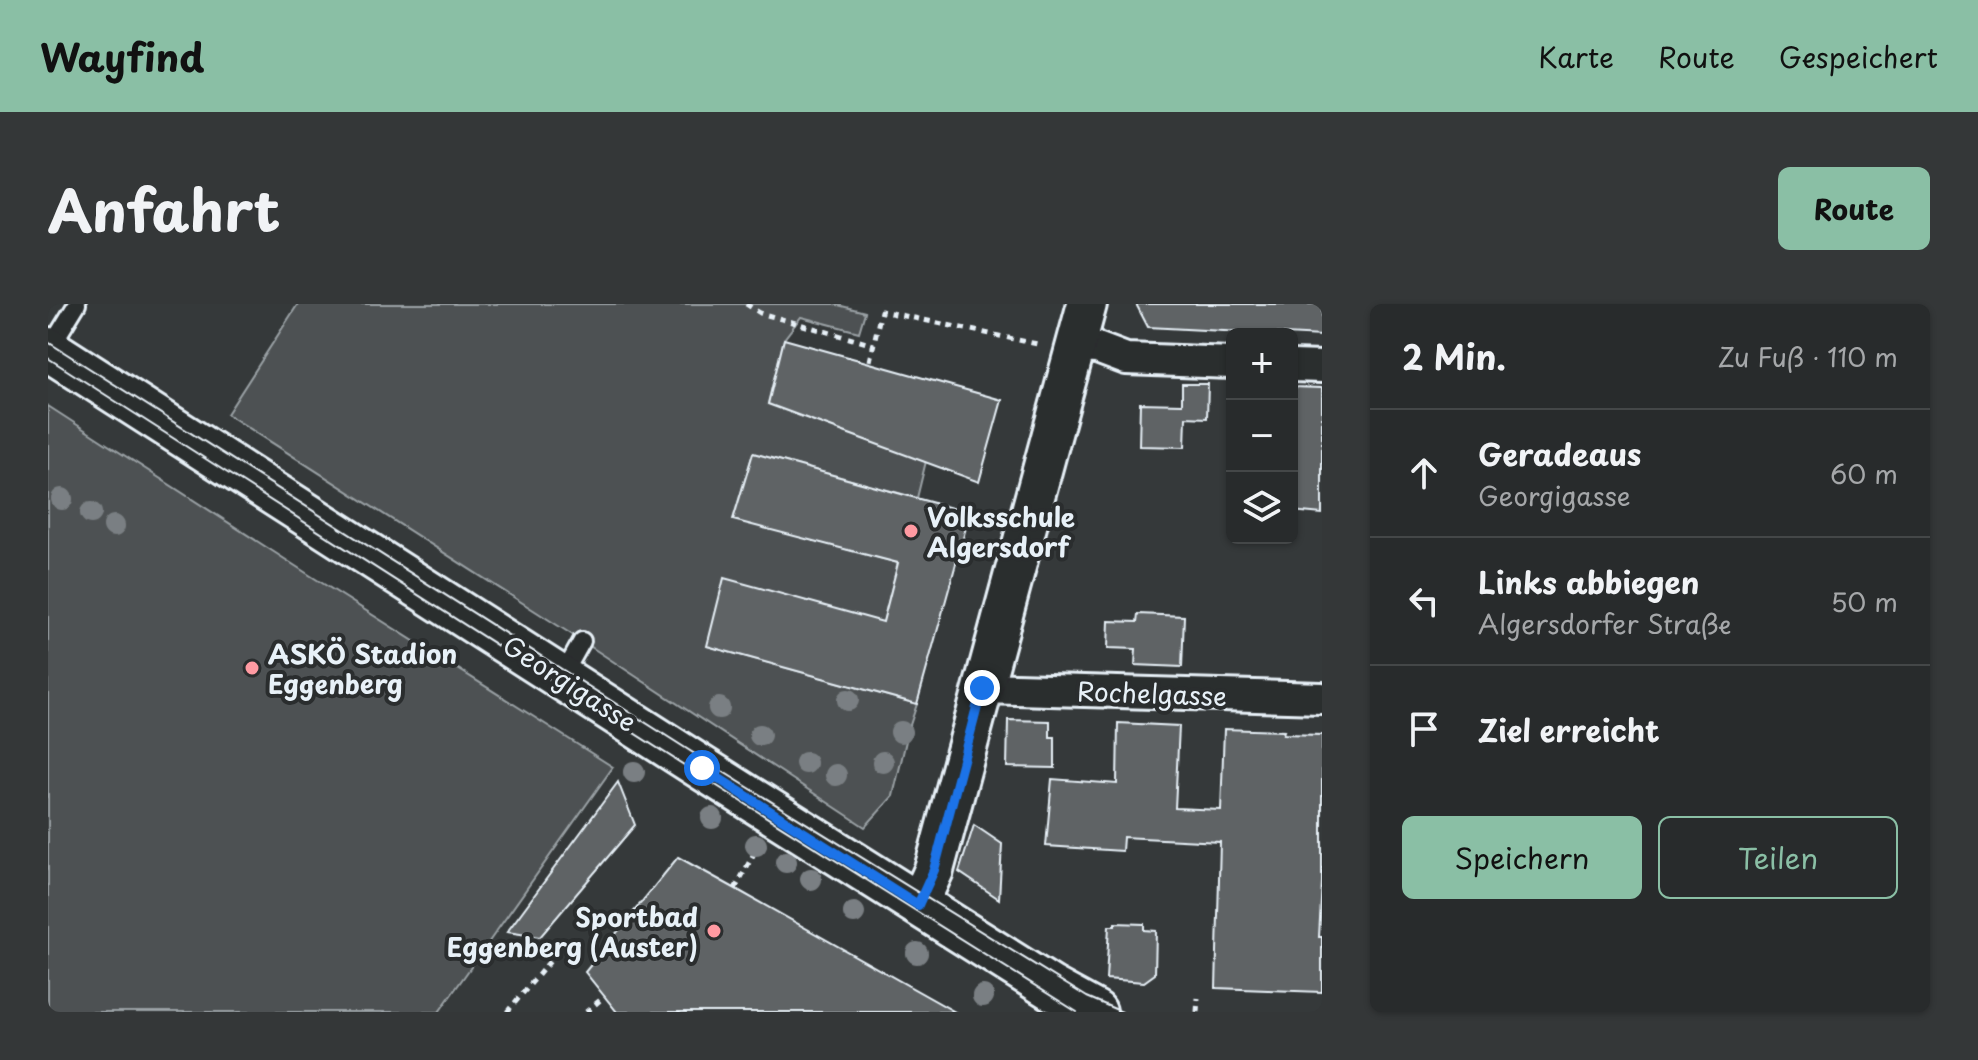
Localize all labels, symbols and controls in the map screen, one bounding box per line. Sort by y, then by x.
text: Wayfind [40,28,204,85]
text: Karte [1538,35,1614,78]
text: Route [1658,35,1735,78]
text: Gespeichert [1779,35,1938,78]
text: Anfahrt [48,166,281,251]
button: Route [1778,167,1930,250]
map controls [1226,328,1298,544]
button: + [1226,328,1298,400]
text: 2 Min. [1402,330,1506,382]
text: Zu Fuß · 110 m [1718,337,1898,376]
button: − [1226,400,1298,472]
text: Geradeaus [1478,431,1641,476]
icon: ahead [1402,451,1446,495]
text: 60 m [1830,454,1898,493]
button: layers [1226,472,1298,544]
text: Georgigasse [1478,476,1631,515]
place label: Volksschule Algersdorf [927,497,1075,566]
marker: Volksschule Algersdorf [902,522,920,540]
text: Links abbiegen [1478,559,1699,604]
icon: left [1402,579,1446,623]
text: 50 m [1831,582,1898,621]
text: Algersdorfer Straße [1478,604,1731,643]
street label: Georgigasse [495,625,645,741]
place label: ASKÖ Stadion Eggenberg [268,634,457,703]
marker: ASKÖ Stadion Eggenberg [243,659,261,677]
route end [964,670,1000,706]
street label: Rochelgasse [1076,671,1228,715]
icon: arrive [1402,707,1446,751]
text: Ziel erreicht [1478,707,1660,752]
route start [684,750,720,786]
button: Speichern [1402,816,1642,899]
button: Teilen [1658,816,1898,899]
place label: Sportbad Eggenberg (Auster) [447,897,698,966]
marker: Sportbad Eggenberg (Auster) [705,922,723,940]

